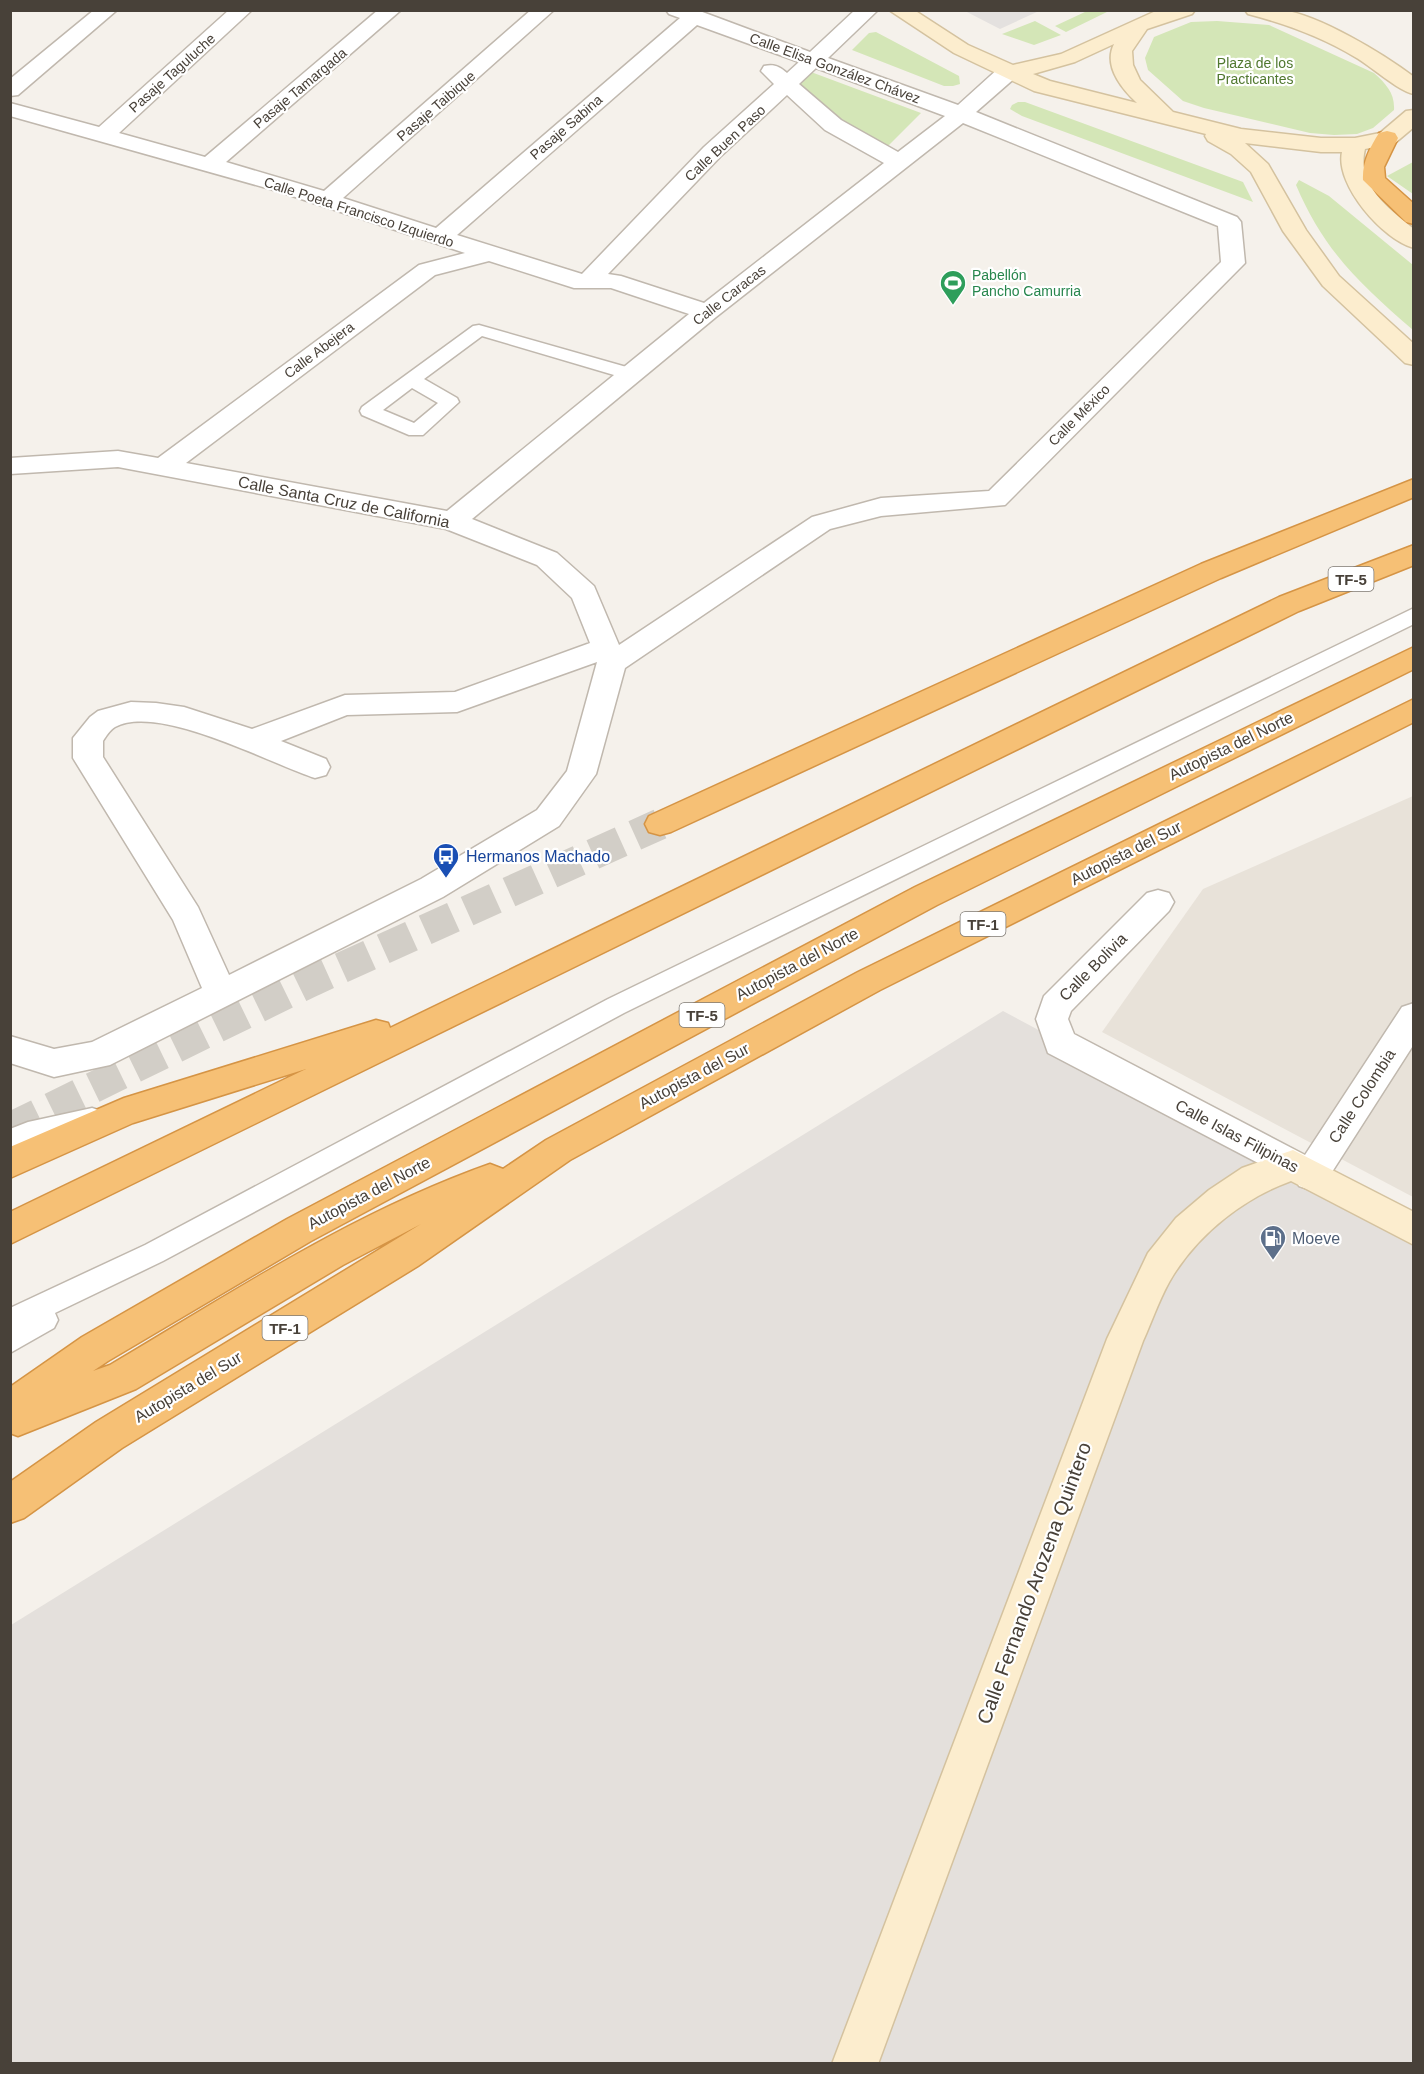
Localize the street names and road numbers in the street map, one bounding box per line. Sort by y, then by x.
street label: Pasaje Taguluche [126,30,218,116]
street label: Calle Elisa González Chávez [747,30,923,106]
street label: Pasaje Tamargada [250,44,350,132]
street label: Pasaje Taibique [394,67,479,144]
street label: Pasaje Sabina [527,91,605,163]
street label: Calle Buen Paso [681,101,769,184]
street label: Calle Poeta Francisco Izquierdo [262,174,456,250]
street label: Calle Caracas [689,262,769,328]
street label: Calle Abejera [281,318,357,381]
street label: Calle México [1045,381,1113,449]
street label: Calle Santa Cruz de California [237,473,451,531]
road number: TF-5 [1328,567,1374,591]
street label: Autopista del Norte [1166,708,1296,783]
street label: Autopista del Sur [1068,817,1185,888]
road number: TF-1 [960,912,1006,936]
street label: Autopista del Norte [733,925,861,1003]
street label: Calle Bolivia [1056,930,1130,1004]
road number: TF-5 [680,1003,724,1027]
street label: Autopista del Sur [636,1040,752,1112]
street label: Calle Colombia [1325,1046,1399,1146]
street label: Calle Islas Filipinas [1173,1096,1301,1176]
street label: Autopista del Norte [305,1154,433,1232]
road number: TF-1 [262,1316,308,1340]
street label: Autopista del Sur [131,1348,245,1426]
street label: Calle Fernando Arozena Quintero [973,1439,1095,1727]

